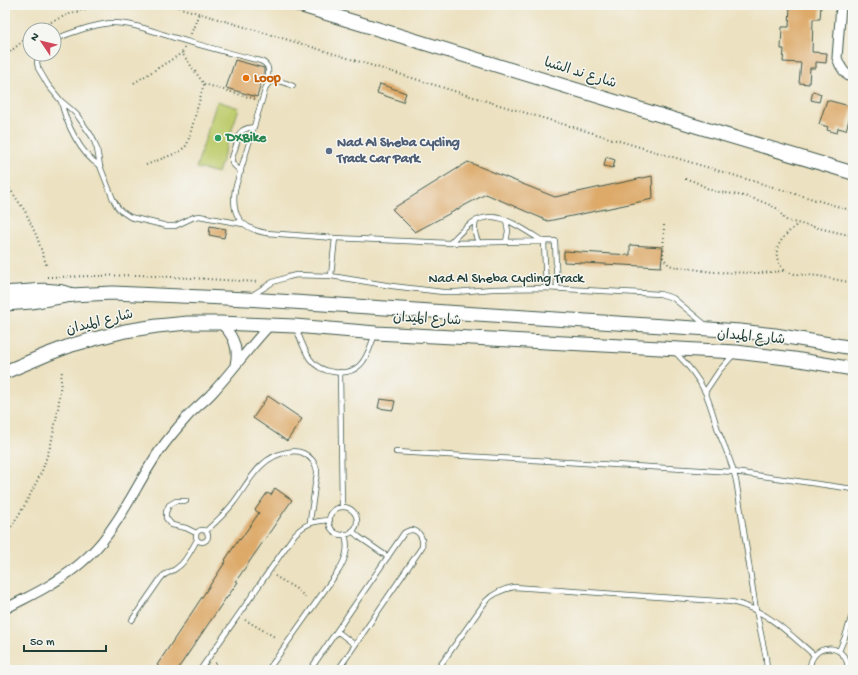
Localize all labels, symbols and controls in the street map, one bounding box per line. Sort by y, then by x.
north arrow [22,22,62,62]
text: N [28,31,42,44]
street label: شارع ند الشبا [542,55,618,93]
place label: Loop [254,70,281,87]
marker: Loop [241,73,251,83]
place label: DXBike [224,130,267,147]
marker: DXBike [213,133,223,143]
place label: Nad Al Sheba Cycling Track Car Park [336,135,460,168]
marker: Nad Al Sheba Cycling Track Car Park [324,146,334,156]
street label: Nad Al Sheba Cycling Track [428,271,585,288]
street label: شارع الميدان [65,306,135,340]
street label: شارع الميدان [392,310,462,330]
street label: شارع الميدان [716,327,786,349]
scale bar [24,627,106,653]
text: 50 m [30,636,55,650]

